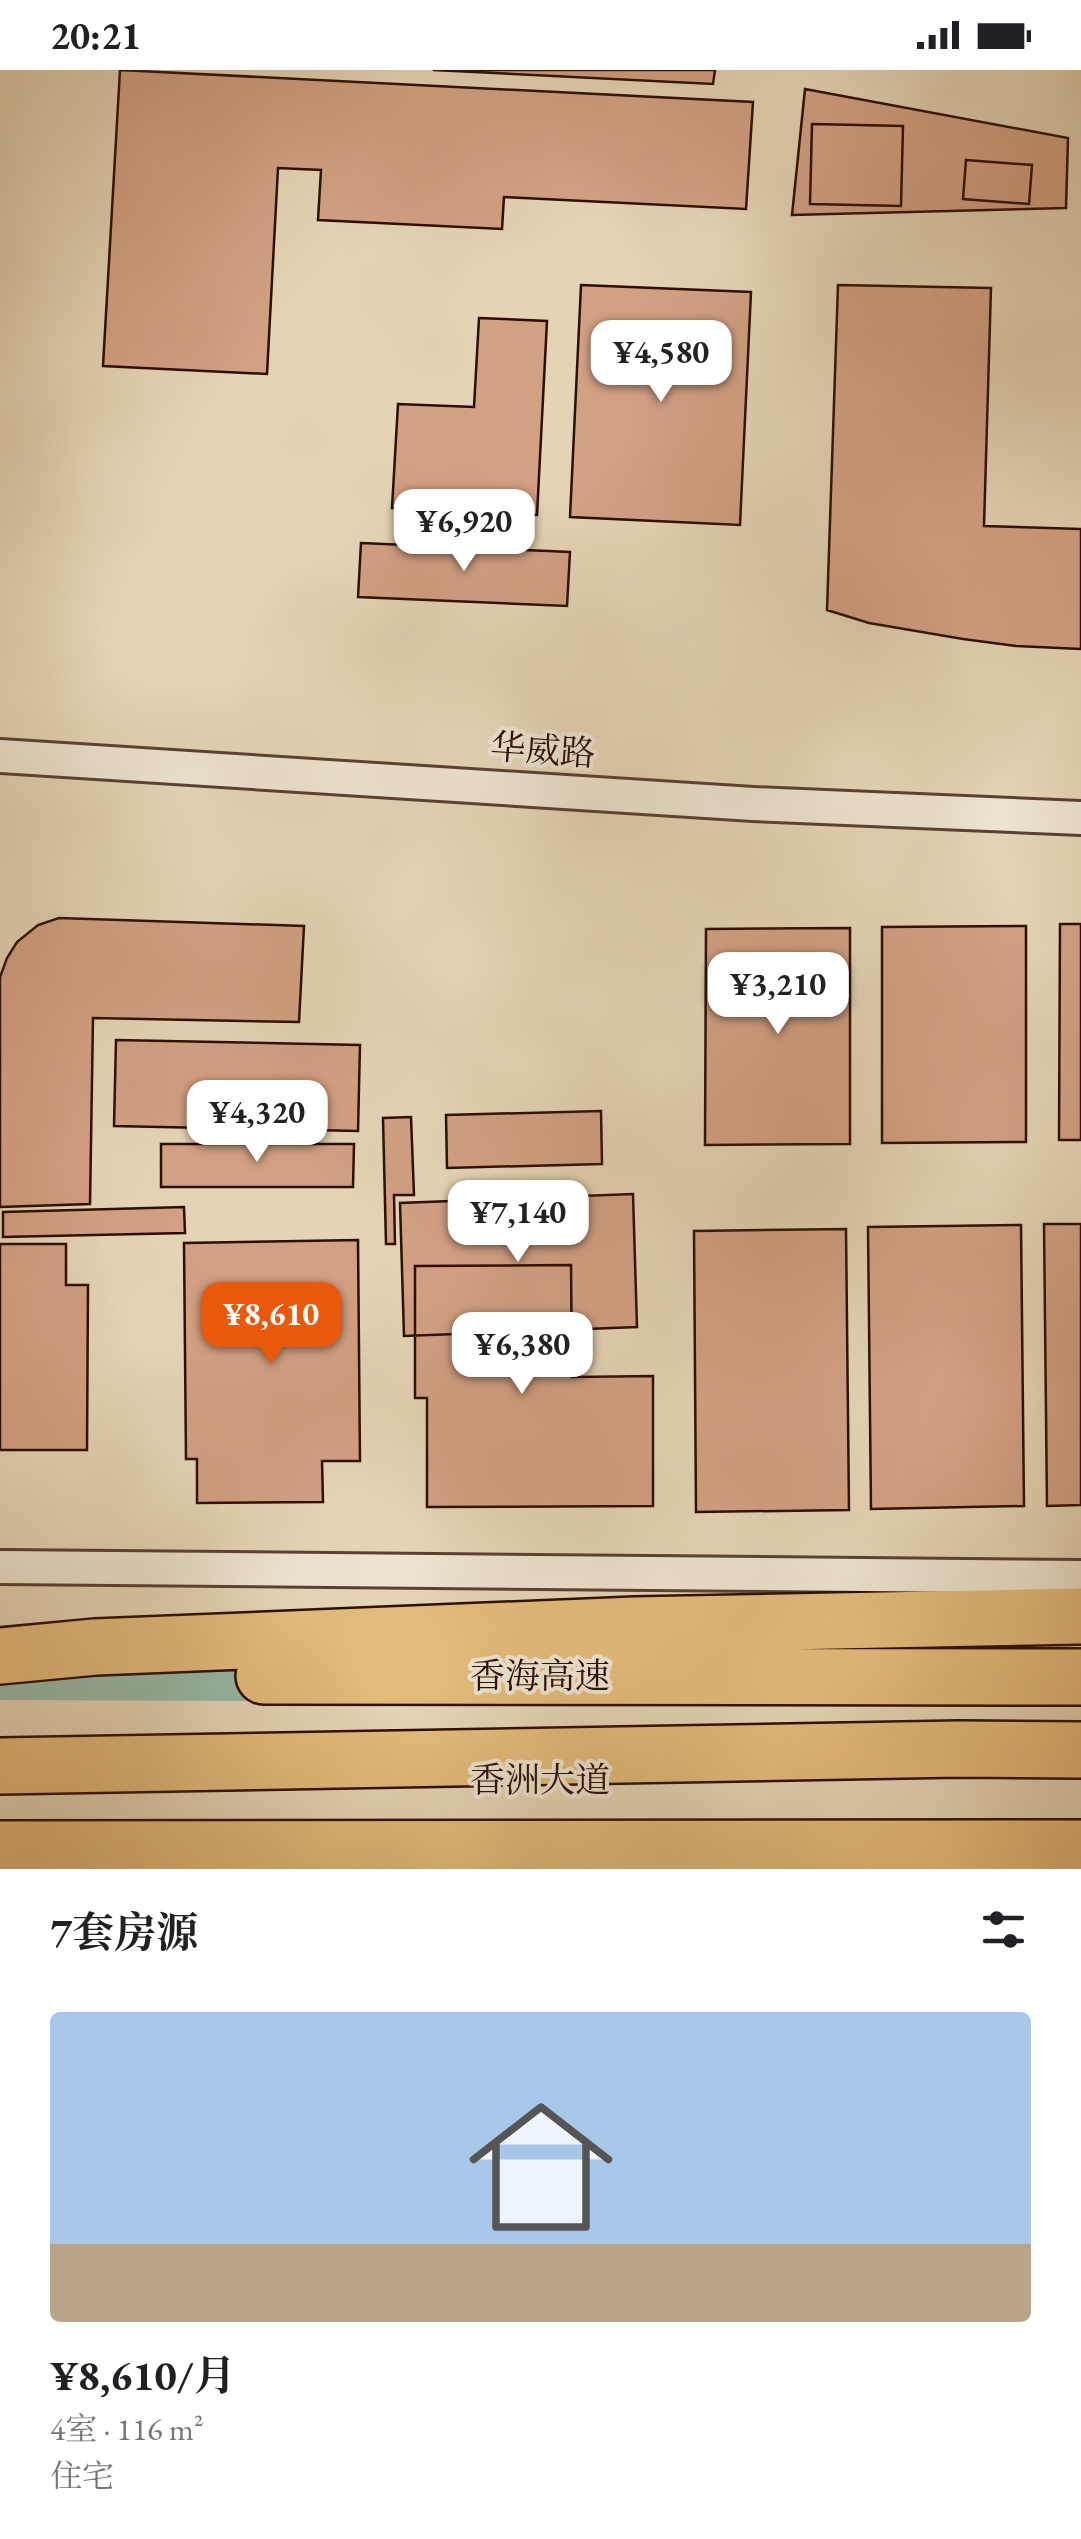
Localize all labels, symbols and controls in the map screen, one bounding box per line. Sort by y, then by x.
text: 20:21 [50,11,141,60]
pin: ¥4,580 [580,320,742,405]
text: ¥4,580 [613,331,709,373]
pin: ¥6,920 [383,489,545,574]
text: ¥6,920 [416,500,512,542]
street label: 华威路 [489,723,597,776]
pin: ¥3,210 [697,952,859,1037]
text: ¥3,210 [730,963,826,1005]
pin: ¥4,320 [176,1080,338,1165]
text: ¥4,320 [209,1091,305,1133]
pin: ¥7,140 [437,1180,599,1265]
text: ¥7,140 [470,1191,566,1233]
pin: ¥8,610 [190,1282,352,1367]
text: ¥8,610 [223,1293,319,1335]
pin: ¥6,380 [441,1312,603,1397]
text: ¥6,380 [474,1323,570,1365]
street label: 香海高速 [470,1653,610,1698]
street label: 香洲大道 [470,1757,610,1802]
icon: filters [976,1902,1031,1957]
text: 7套房源 [50,1905,198,1960]
icon: home [451,2077,631,2257]
text: ¥8,610/月 [50,2348,236,2403]
text: 4室 · 116 m² [50,2408,204,2450]
text: 住宅 [50,2455,114,2497]

